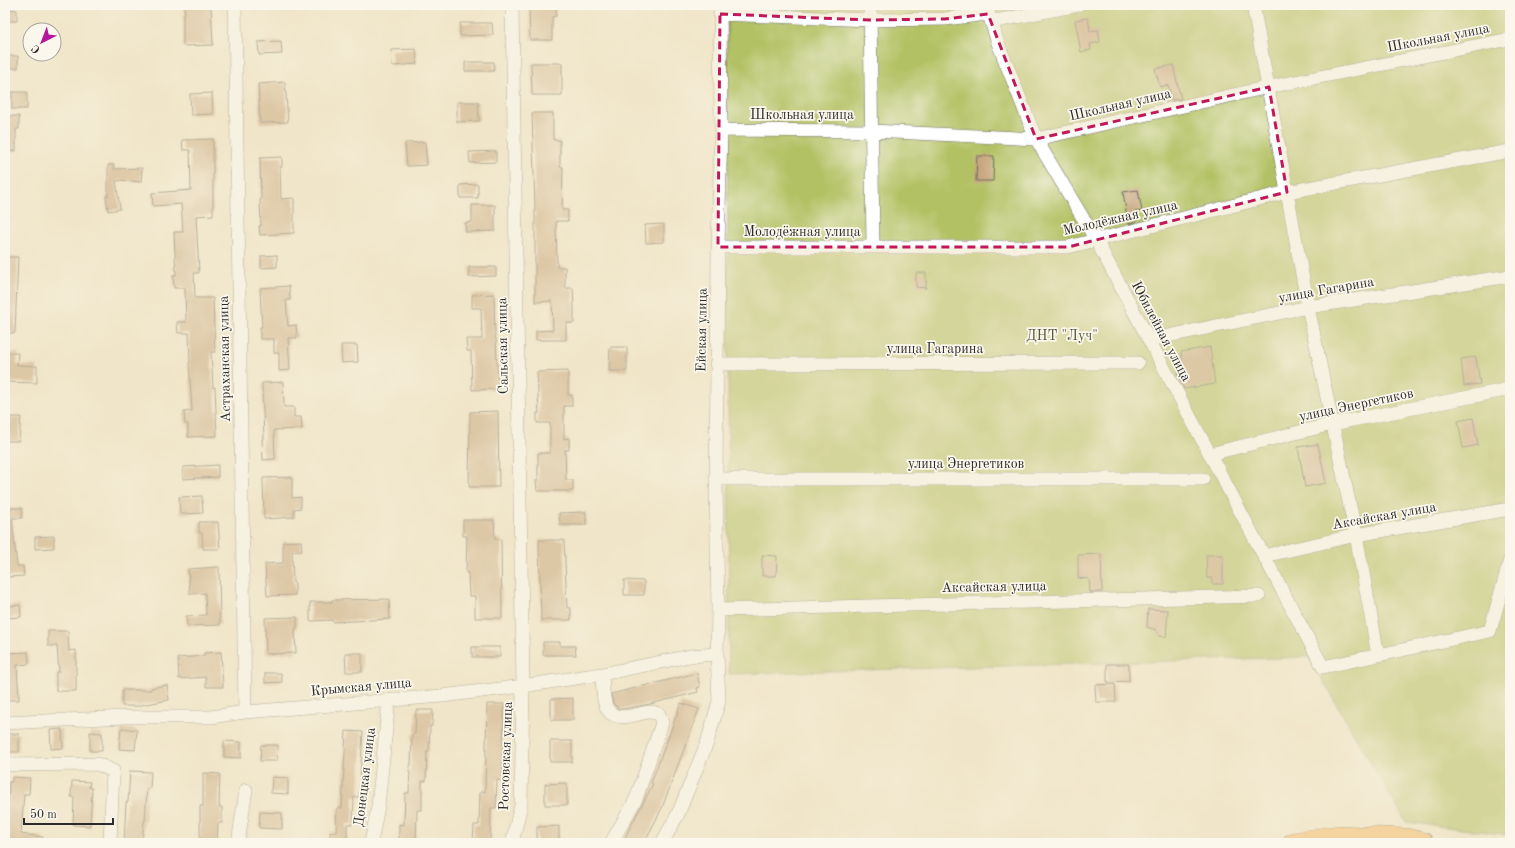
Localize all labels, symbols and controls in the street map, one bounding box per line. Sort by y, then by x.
street label: Школьная улица [1386,21,1491,55]
north arrow [22,22,62,62]
text: С [30,42,43,55]
street label: Школьная улица [1068,86,1172,123]
street label: Школьная улица [750,108,854,122]
street label: Молодёжная улица [1062,198,1179,238]
street label: Молодёжная улица [743,225,861,239]
street label: улица Гагарина [1277,275,1375,305]
street label: Юбилейная улица [1129,279,1193,384]
street label: Ейская улица [694,288,710,372]
street label: Астраханская улица [217,296,233,422]
street label: Сальская улица [495,297,511,395]
park label: ДНТ "Луч" [1026,329,1098,343]
street label: улица Гагарина [887,342,984,356]
street label: улица Энергетиков [1298,386,1415,424]
street label: улица Энергетиков [908,457,1025,471]
street label: Аксайская улица [1331,500,1437,532]
street label: Аксайская улица [941,579,1047,595]
street label: Крымская улица [310,676,412,698]
street label: Ростовская улица [497,701,515,811]
street label: Донецкая улица [352,727,378,828]
scale bar [24,800,113,826]
text: 50 m [30,808,57,821]

